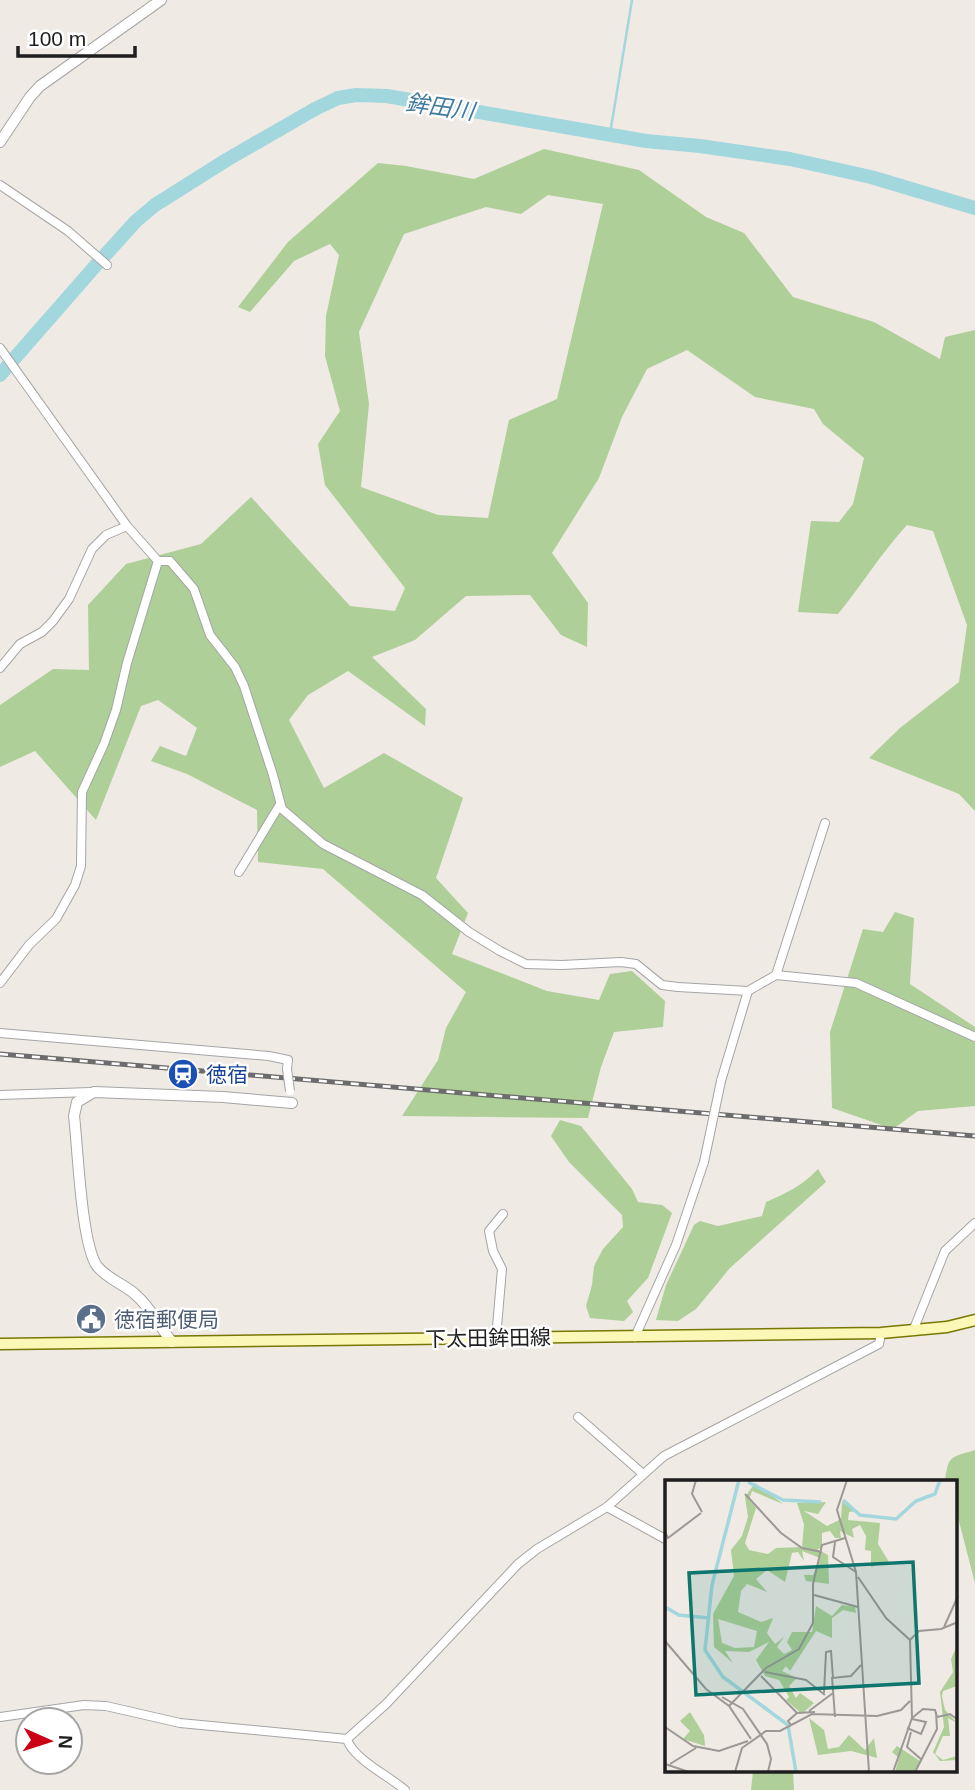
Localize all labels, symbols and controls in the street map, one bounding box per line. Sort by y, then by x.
scale bar [18,14,135,58]
text: 100 m [28,27,86,50]
water label: 鉾田川 [404,89,479,125]
station icon: 徳宿 [166,1057,200,1091]
place label: 徳宿 [206,1063,248,1086]
public building icon: 徳宿郵便局 [74,1302,108,1336]
place label: 徳宿郵便局 [114,1308,219,1331]
street label: 下太田鉾田線 [425,1325,551,1351]
inset map [665,1480,958,1772]
north arrow [14,1706,84,1776]
text: N [55,1734,76,1749]

